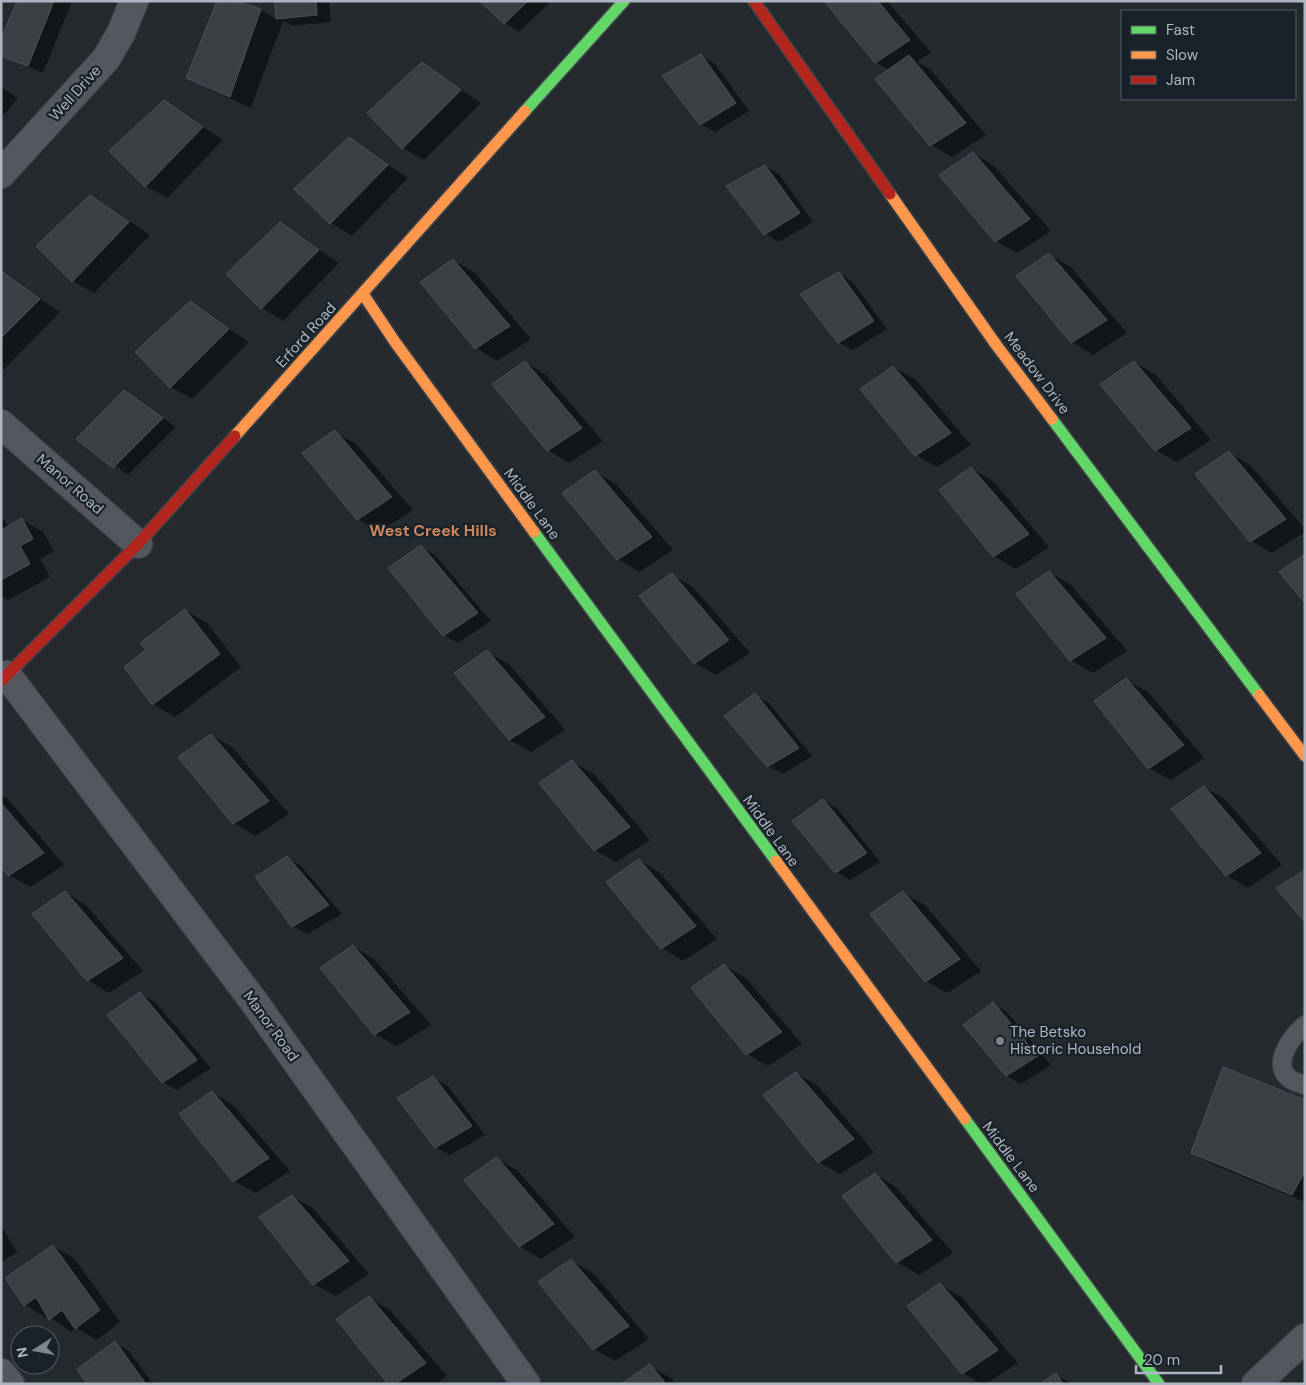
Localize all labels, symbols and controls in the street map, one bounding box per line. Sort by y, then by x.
legend [1121,10,1296,100]
text: Fast [1166,20,1195,40]
text: Slow [1166,45,1199,65]
street label: Well Drive [45,61,105,125]
text: Jam [1166,70,1195,90]
street label: Erford Road [271,298,341,372]
street label: Meadow Drive [999,328,1075,418]
street label: Manor Road [32,449,108,519]
street label: Middle Lane [499,464,565,544]
district label: West Creek Hills [369,520,497,541]
street label: Middle Lane [738,791,804,871]
street label: Manor Road [239,987,303,1065]
place label: The Betsko Historic Household [1010,1022,1141,1059]
marker: The Betsko Historic Household [994,1035,1006,1047]
street label: Middle Lane [978,1117,1044,1197]
north arrow [10,1325,60,1375]
scale bar [1136,1342,1221,1374]
text: N [12,1346,32,1359]
text: 20 m [1144,1350,1180,1370]

